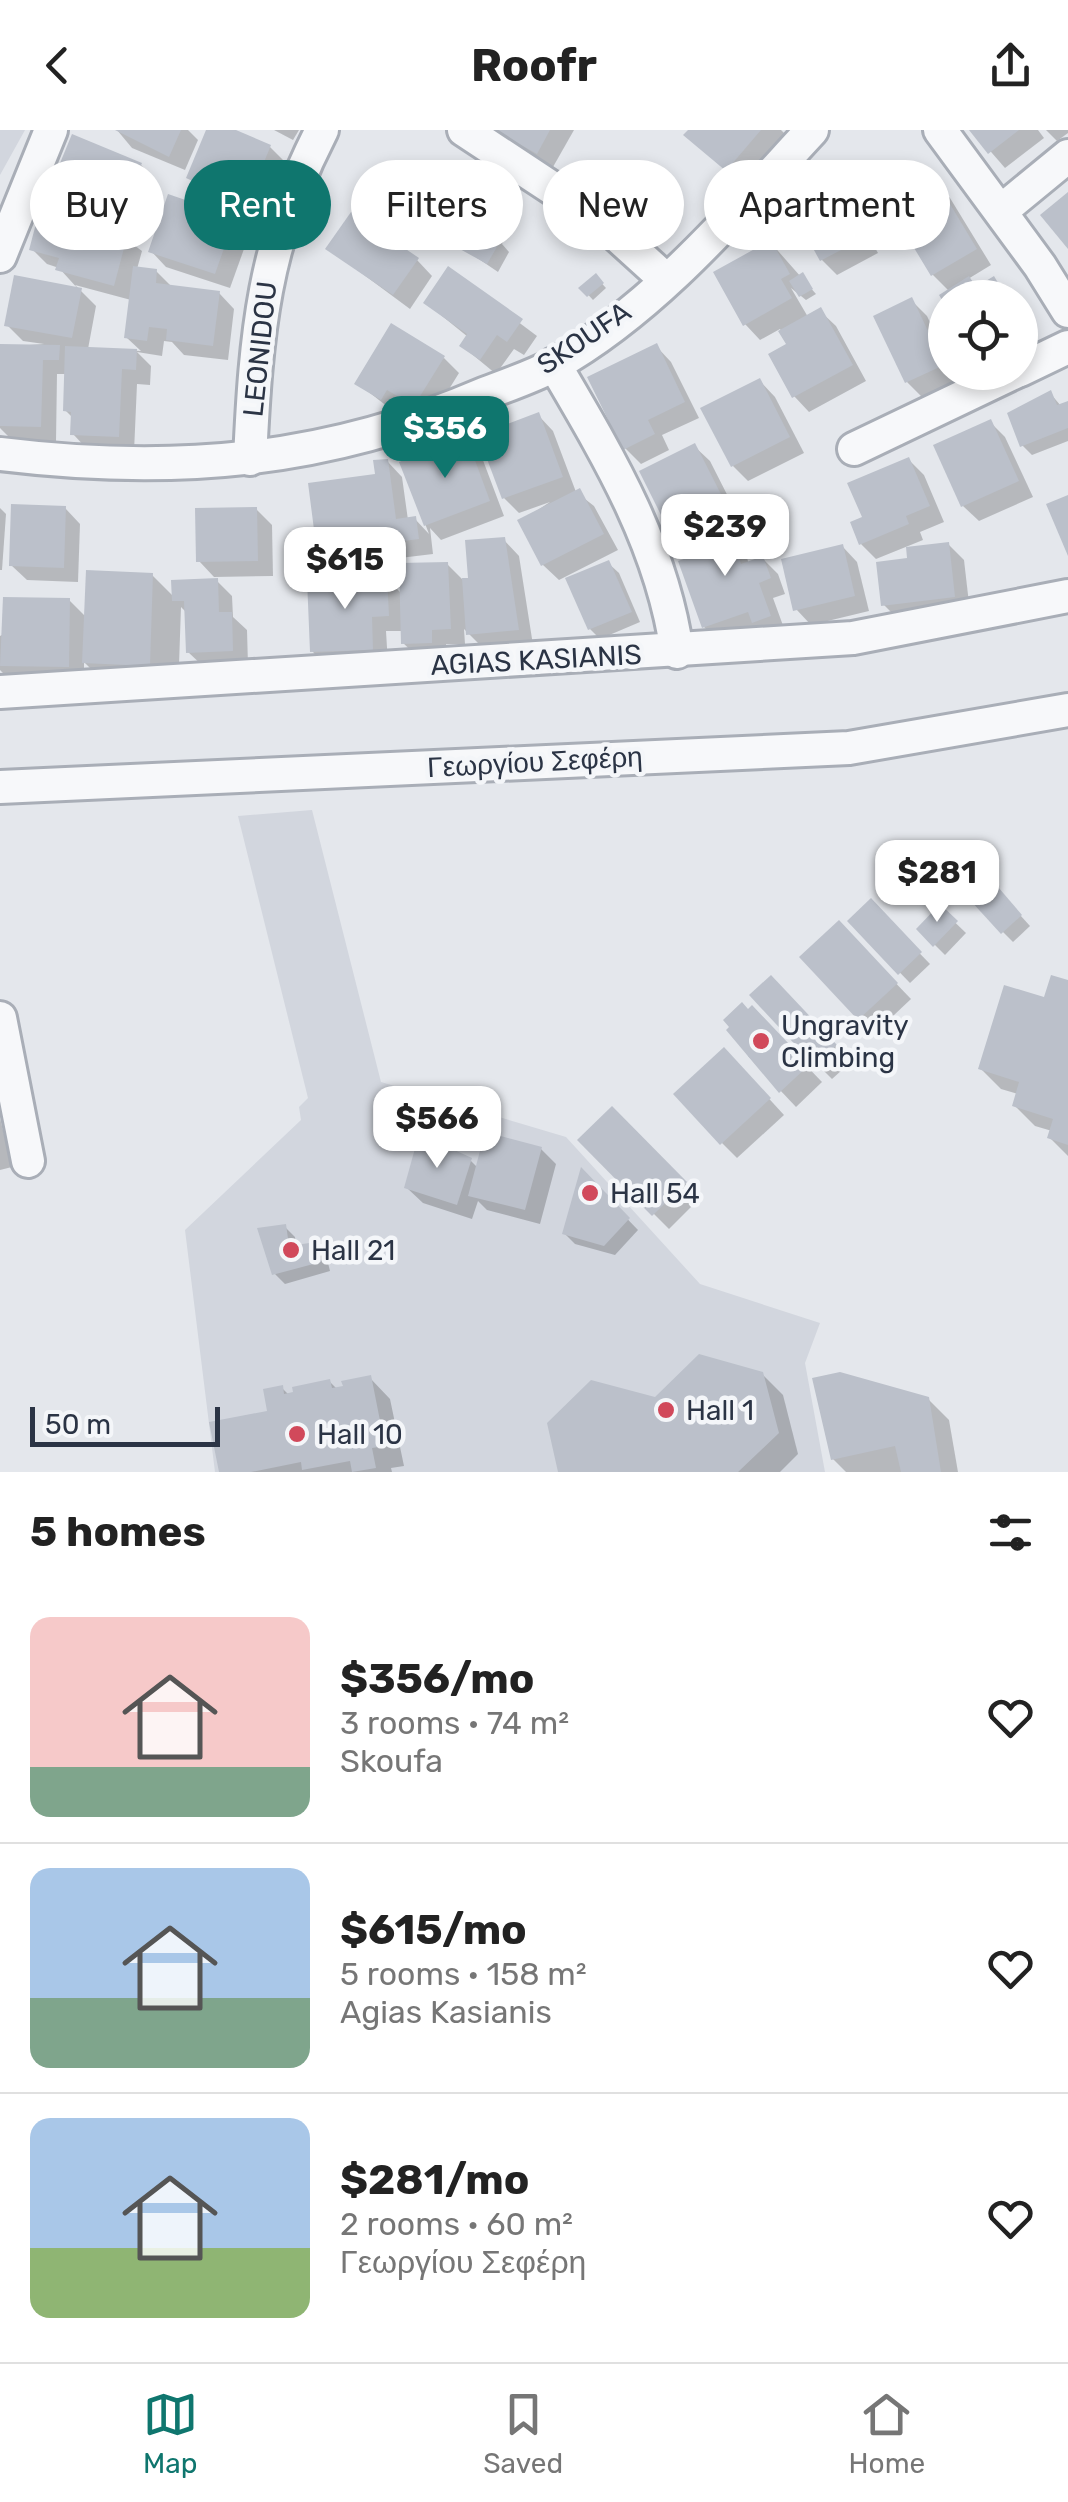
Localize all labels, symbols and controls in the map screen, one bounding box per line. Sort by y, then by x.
icon: back [30,38,85,93]
icon: share [983,38,1038,93]
text: Roofr [471,39,597,92]
chip: Buy [30,160,164,250]
chip: Rent [184,160,331,250]
chip: Filters [351,160,523,250]
chip: New [543,160,684,250]
chip: Apartment [704,160,950,250]
street label: LEONIDOU [236,279,284,419]
map controls [928,280,1038,390]
button: locate [928,280,1038,390]
street label: SKOUFA [531,295,637,381]
pin: $356 [386,396,504,481]
text: $356 [403,409,487,447]
pin: $239 [666,494,784,579]
text: $239 [683,507,767,545]
pin: $615 [286,527,404,612]
text: $615 [306,540,384,578]
street label: AGIAS KASIANIS [430,638,642,682]
street label: Γεωργίου Σεφέρη [426,740,644,784]
pin: $281 [878,840,996,925]
text: $281 [897,853,977,891]
place label: Ungravity Climbing [781,1009,909,1074]
marker: Ungravity Climbing [750,1030,772,1052]
pin: $566 [378,1086,496,1171]
text: $566 [395,1099,479,1137]
place label: Hall 54 [610,1177,700,1210]
marker: Hall 54 [579,1182,601,1204]
place label: Hall 21 [311,1234,395,1267]
marker: Hall 21 [280,1239,302,1261]
place label: Hall 1 [686,1394,754,1427]
marker: Hall 1 [655,1399,677,1421]
scale bar [30,1402,220,1446]
text: 50 m [45,1408,111,1441]
place label: Hall 10 [317,1418,403,1451]
marker: Hall 10 [286,1423,308,1445]
icon: filters [983,1505,1038,1560]
text: 5 homes [30,1507,206,1557]
text: $356/mo [340,1654,534,1704]
icon: home [110,1657,230,1777]
icon: heart [983,1690,1038,1745]
text: 3 rooms · 74 m² [340,1704,569,1742]
text: Skoufa [340,1742,443,1780]
text: $615/mo [340,1905,527,1955]
icon: home [110,1908,230,2028]
icon: heart [983,1941,1038,1996]
text: 5 rooms · 158 m² [340,1955,587,1993]
text: Agias Kasianis [340,1993,552,2031]
text: $281/mo [340,2155,529,2205]
icon: home [110,2158,230,2278]
icon: heart [983,2191,1038,2246]
text: 2 rooms · 60 m² [340,2205,573,2243]
text: Γεωργίου Σεφέρη [340,2243,586,2281]
tab: Map [143,2387,198,2480]
tab: Saved [483,2387,563,2480]
tab: Home [849,2387,925,2480]

